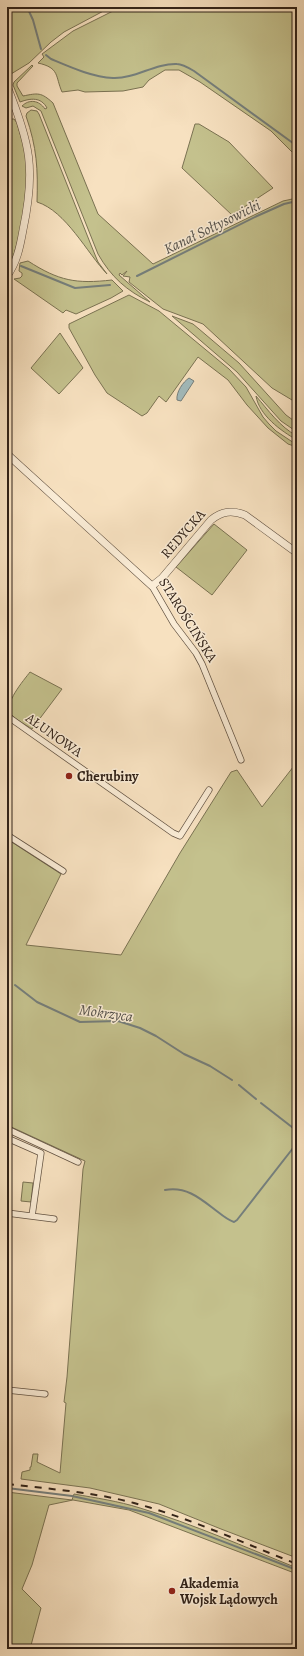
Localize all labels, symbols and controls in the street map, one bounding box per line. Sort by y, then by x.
water label: Kanał Sołtysowicki [160,195,264,259]
street label: REDYCKA [156,505,210,563]
street label: STAROŚCIŃSKA [154,574,222,667]
street label: AŁUNOWA [21,708,87,762]
place label: Cherubiny [77,767,139,786]
marker: Cherubiny [64,771,74,781]
water label: Mokrzyca [78,999,134,1027]
place label: Akademia Wojsk Lądowych [179,1574,278,1609]
marker: Akademia Wojsk Lądowych [167,1586,177,1596]

